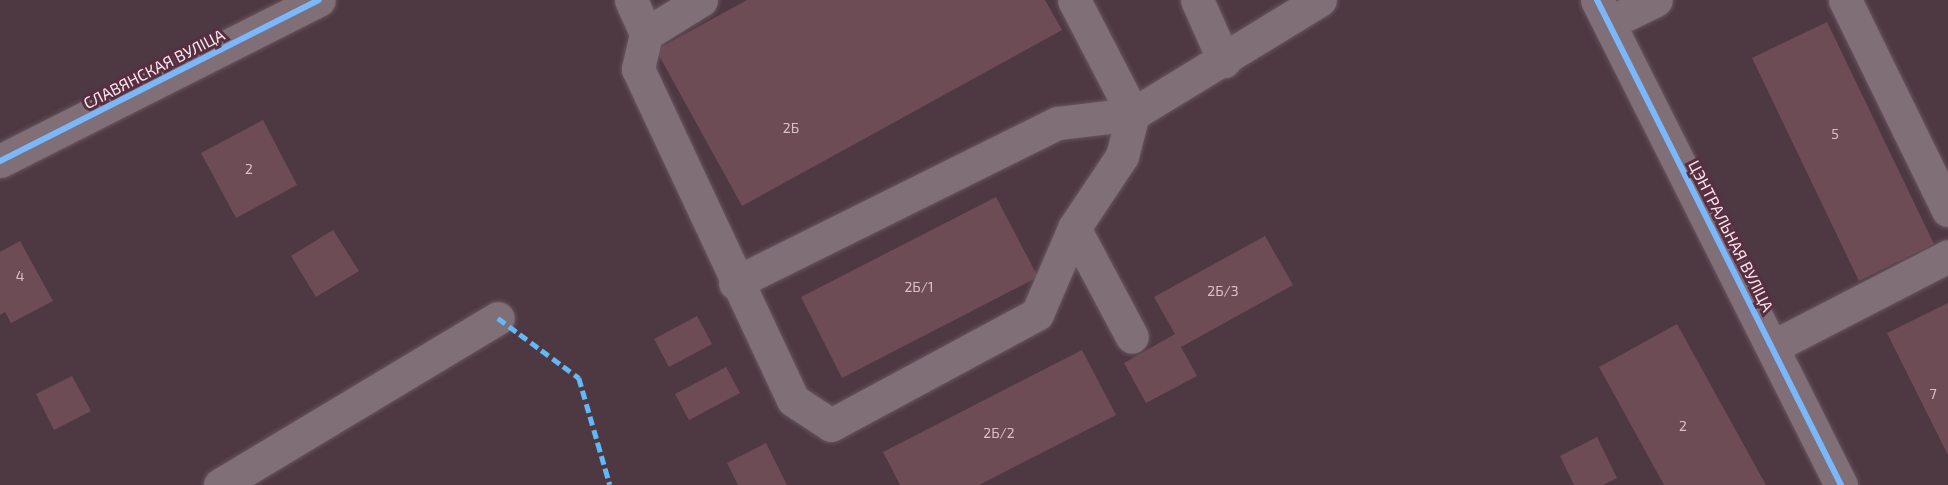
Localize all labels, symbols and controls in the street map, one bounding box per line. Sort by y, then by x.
street label: СЛАВЯНСКАЯ ВУЛІЦА [80,25,228,113]
house number: 2Б [783,120,799,136]
house number: 5 [1831,126,1839,142]
street label: ЦЭНТРАЛЬНАЯ ВУЛІЦА [1684,157,1778,315]
house number: 2 [245,161,253,177]
house number: 4 [16,268,24,284]
house number: 2Б/1 [904,279,934,295]
house number: 2Б/3 [1207,283,1239,299]
house number: 7 [1929,386,1937,402]
house number: 2 [1679,418,1687,434]
house number: 2Б/2 [983,425,1015,441]

